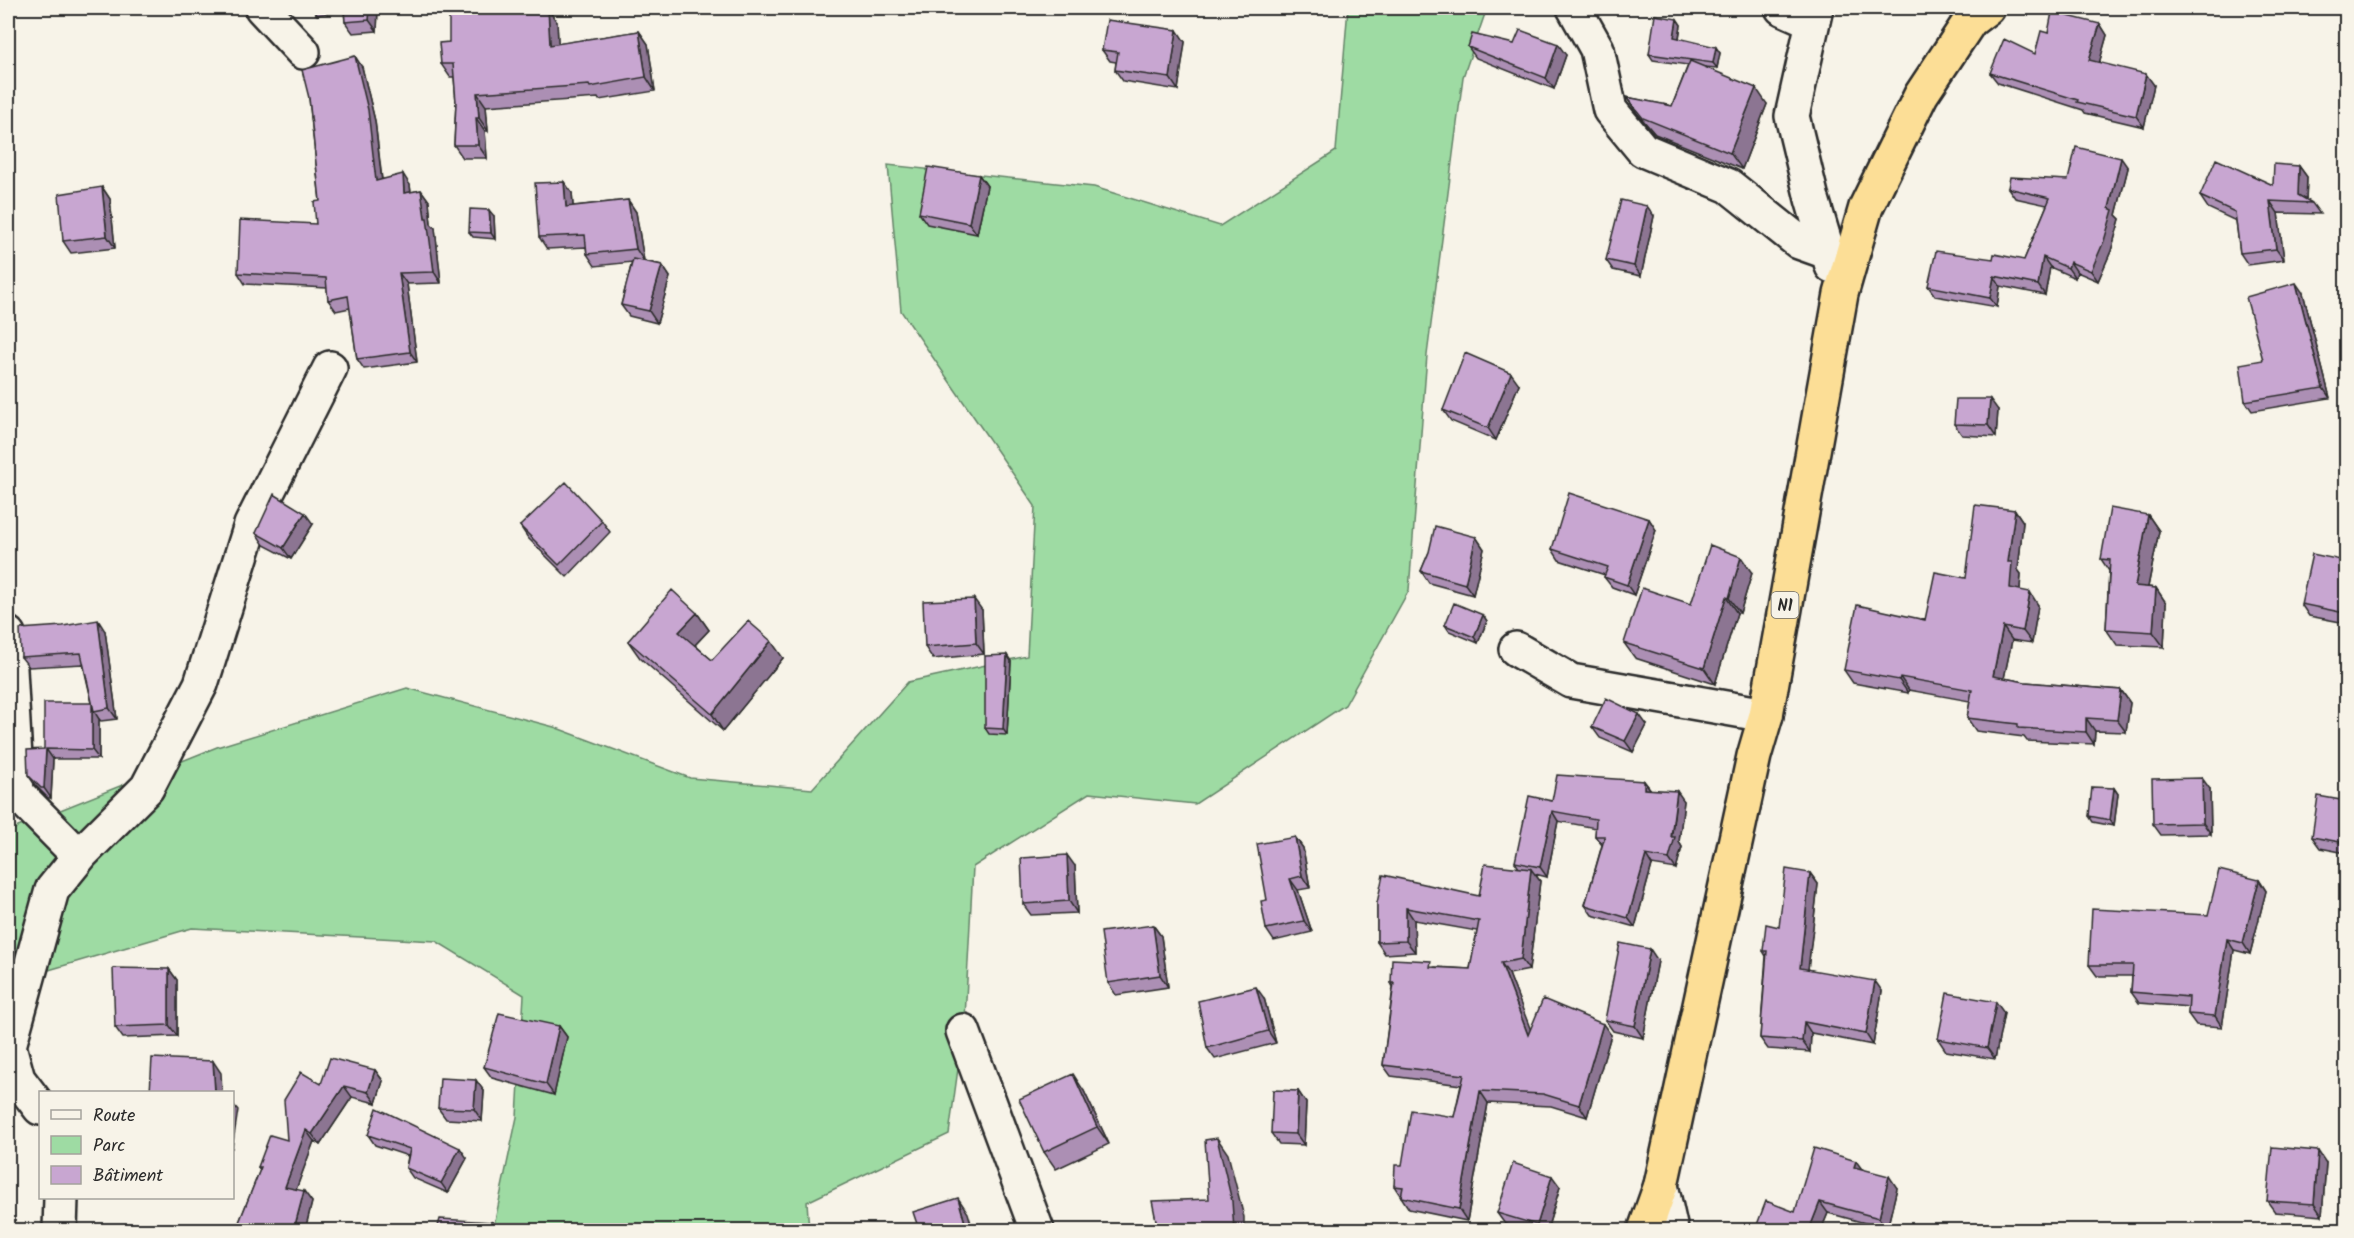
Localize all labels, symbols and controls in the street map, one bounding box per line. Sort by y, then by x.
road number: N1 [1772,592,1798,618]
legend [39,1091,234,1199]
text: Route [93,1102,135,1131]
text: Parc [93,1132,125,1161]
text: Bâtiment [93,1162,164,1191]

